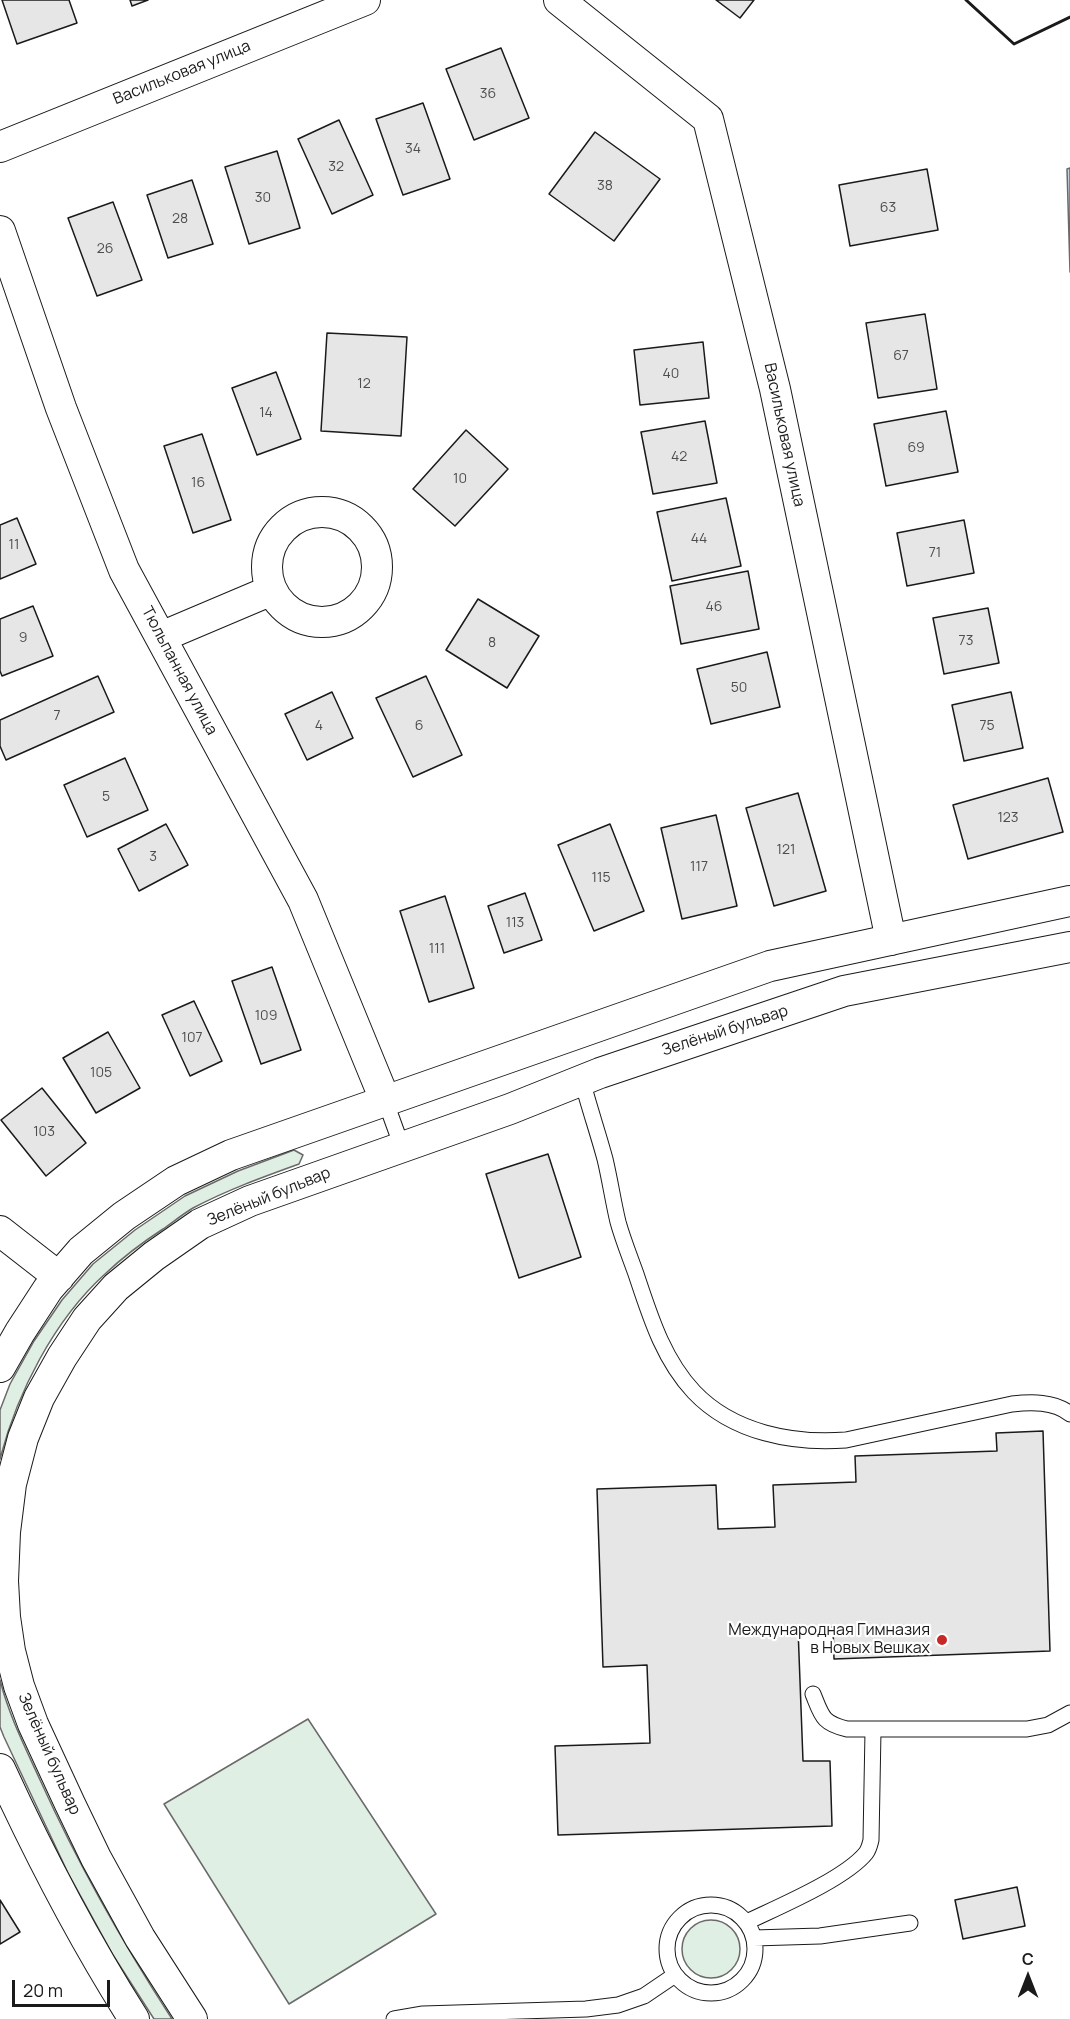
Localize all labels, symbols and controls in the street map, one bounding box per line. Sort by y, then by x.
street label: Васильковая улица [111,37,253,109]
house number: 36 [480,86,496,102]
house number: 34 [405,141,421,157]
house number: 32 [328,159,344,175]
house number: 38 [597,178,613,194]
house number: 30 [255,190,271,206]
house number: 63 [880,200,896,216]
house number: 28 [172,211,188,227]
house number: 26 [97,241,113,257]
house number: 67 [893,348,909,364]
street label: Васильковая улица [759,361,809,509]
house number: 40 [663,366,679,382]
house number: 12 [357,376,371,392]
house number: 14 [259,405,273,421]
house number: 69 [907,440,925,456]
house number: 42 [671,449,687,465]
house number: 10 [453,471,467,487]
house number: 16 [191,475,205,491]
house number: 44 [691,531,707,547]
house number: 11 [9,537,19,553]
house number: 71 [929,545,941,561]
house number: 46 [706,599,722,615]
street label: Тюльпанная улица [137,603,221,739]
house number: 9 [19,630,27,646]
house number: 73 [959,633,973,649]
house number: 8 [488,635,496,651]
house number: 50 [731,680,747,696]
house number: 7 [53,708,61,724]
house number: 4 [315,718,323,734]
house number: 6 [415,718,423,734]
house number: 75 [979,718,995,734]
house number: 5 [102,789,110,805]
house number: 123 [997,810,1019,826]
house number: 121 [777,842,795,858]
house number: 3 [149,849,157,865]
house number: 117 [690,859,708,875]
house number: 115 [591,870,611,886]
house number: 113 [506,915,524,931]
house number: 111 [429,941,445,957]
street label: Зелёный бульвар [659,1002,791,1060]
house number: 109 [255,1008,277,1024]
house number: 107 [181,1030,203,1046]
house number: 105 [90,1065,112,1081]
house number: 103 [33,1124,55,1140]
street label: Зелёный бульвар [204,1163,334,1231]
place label: Международная Гимназия в Новых Вешках [728,1621,930,1659]
marker: Международная Гимназия в Новых Вешках [935,1633,949,1647]
street label: Зелёный бульвар [13,1690,85,1818]
north arrow [998,1947,1058,2007]
text: С [1022,1948,1034,1970]
scale bar [15,1968,112,2006]
text: 20 m [23,1978,63,2002]

